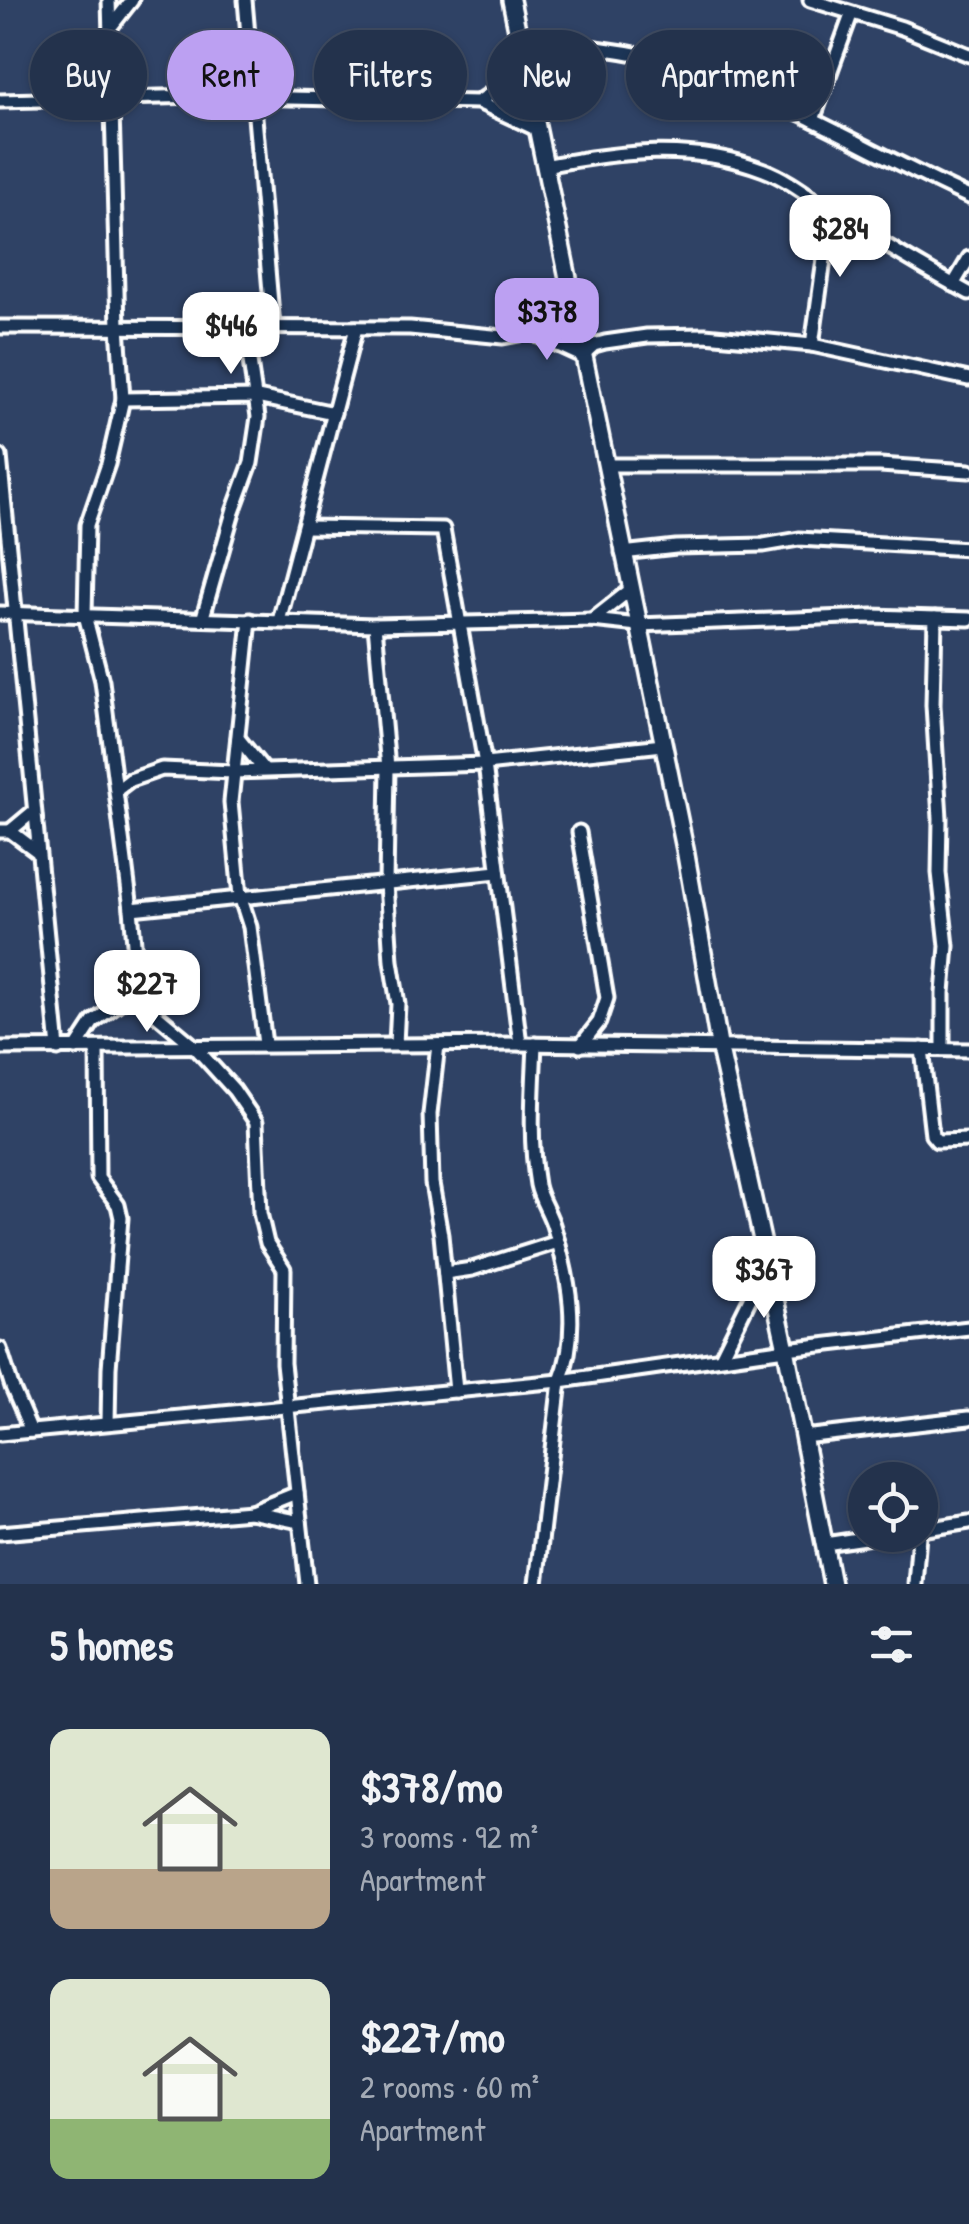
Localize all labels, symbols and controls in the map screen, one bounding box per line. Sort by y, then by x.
chip: Buy [30,30,147,120]
chip: Rent [167,30,294,120]
chip: Filters [314,30,467,120]
chip: New [487,30,606,120]
chip: Apartment [626,30,833,120]
pin: $284 [781,195,899,280]
text: $284 [811,206,869,249]
pin: $378 [488,278,606,363]
text: $378 [517,289,577,332]
pin: $446 [172,292,290,377]
text: $446 [205,303,258,346]
pin: $227 [88,950,206,1035]
text: $227 [116,961,178,1004]
pin: $367 [705,1236,823,1321]
text: $367 [734,1247,794,1290]
map controls [848,1462,938,1552]
button: locate [848,1462,938,1552]
text: 5 homes [50,1616,173,1673]
icon: filters [864,1617,919,1672]
text: $378/mo [360,1758,502,1815]
icon: home [130,1769,250,1889]
text: 3 rooms · 92 m² [360,1815,538,1858]
text: Apartment [360,1858,485,1901]
text: $227/mo [360,2008,505,2065]
icon: home [130,2019,250,2139]
text: 2 rooms · 60 m² [360,2065,539,2108]
text: Apartment [360,2108,485,2151]

